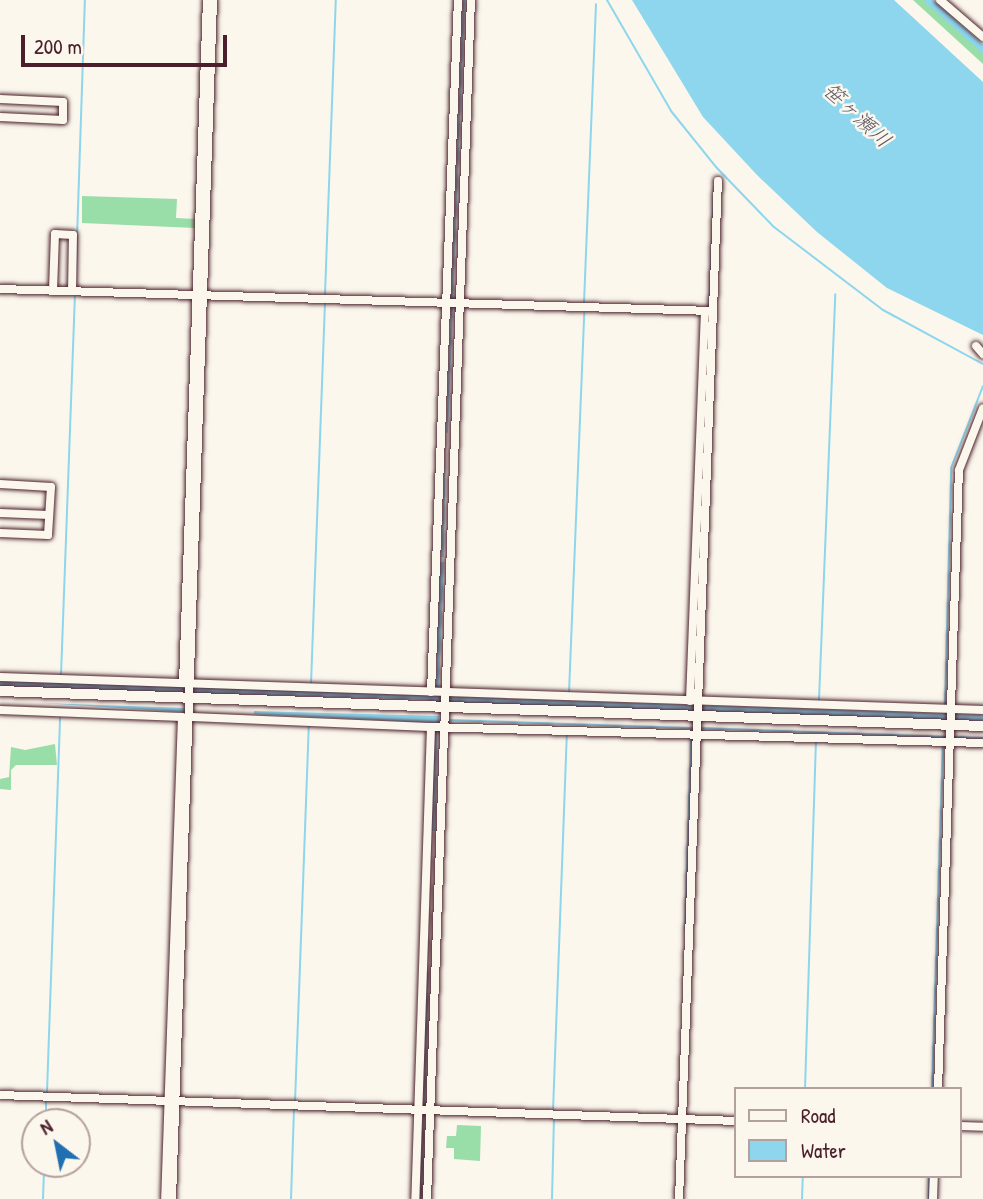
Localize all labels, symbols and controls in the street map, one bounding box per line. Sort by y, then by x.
scale bar [24,21,231,65]
text: 200 m [34,32,82,61]
water label: 笹ヶ瀬川 [818,77,896,153]
legend [734,1087,962,1178]
text: Road [801,1101,835,1130]
north arrow [21,1108,91,1178]
text: N [35,1113,57,1141]
text: Water [801,1136,846,1165]

